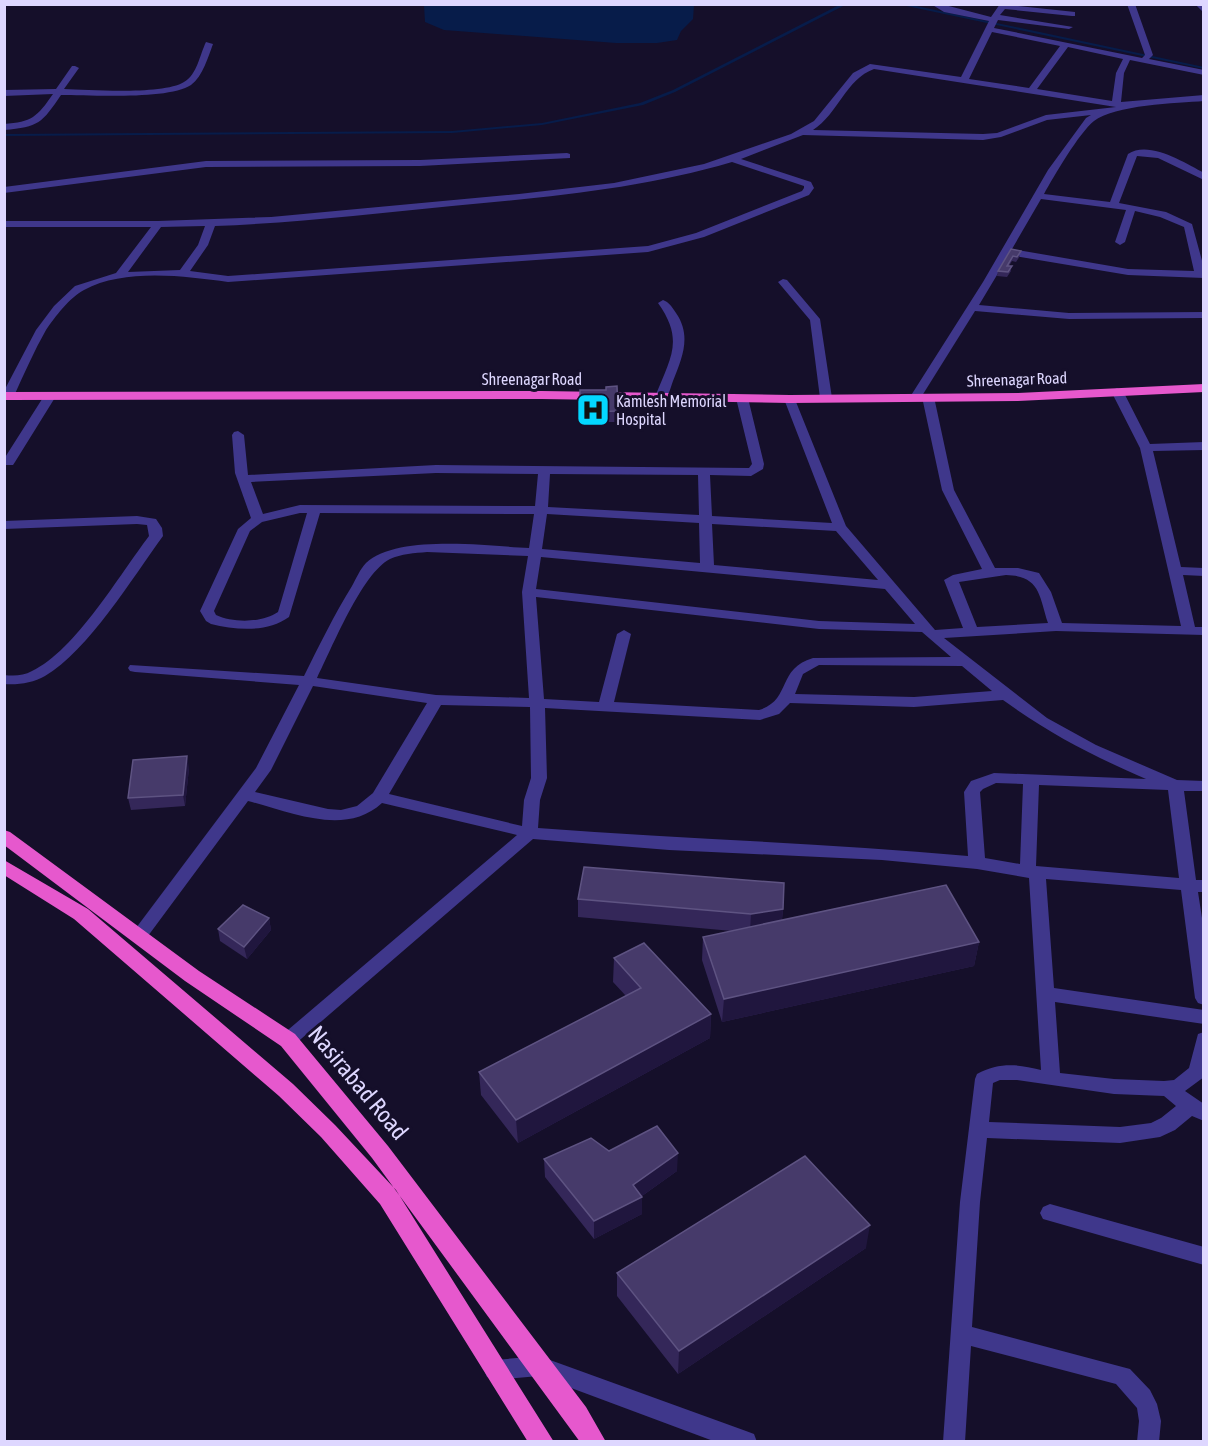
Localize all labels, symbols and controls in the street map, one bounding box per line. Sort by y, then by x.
street label: Shreenagar Road [967,368,1067,391]
street label: Shreenagar Road [482,370,582,389]
hospital icon: Kamlesh Memorial Hospital [575,392,611,428]
place label: Kamlesh Memorial Hospital [616,392,727,429]
street label: Nasirabad Road [303,1020,414,1145]

